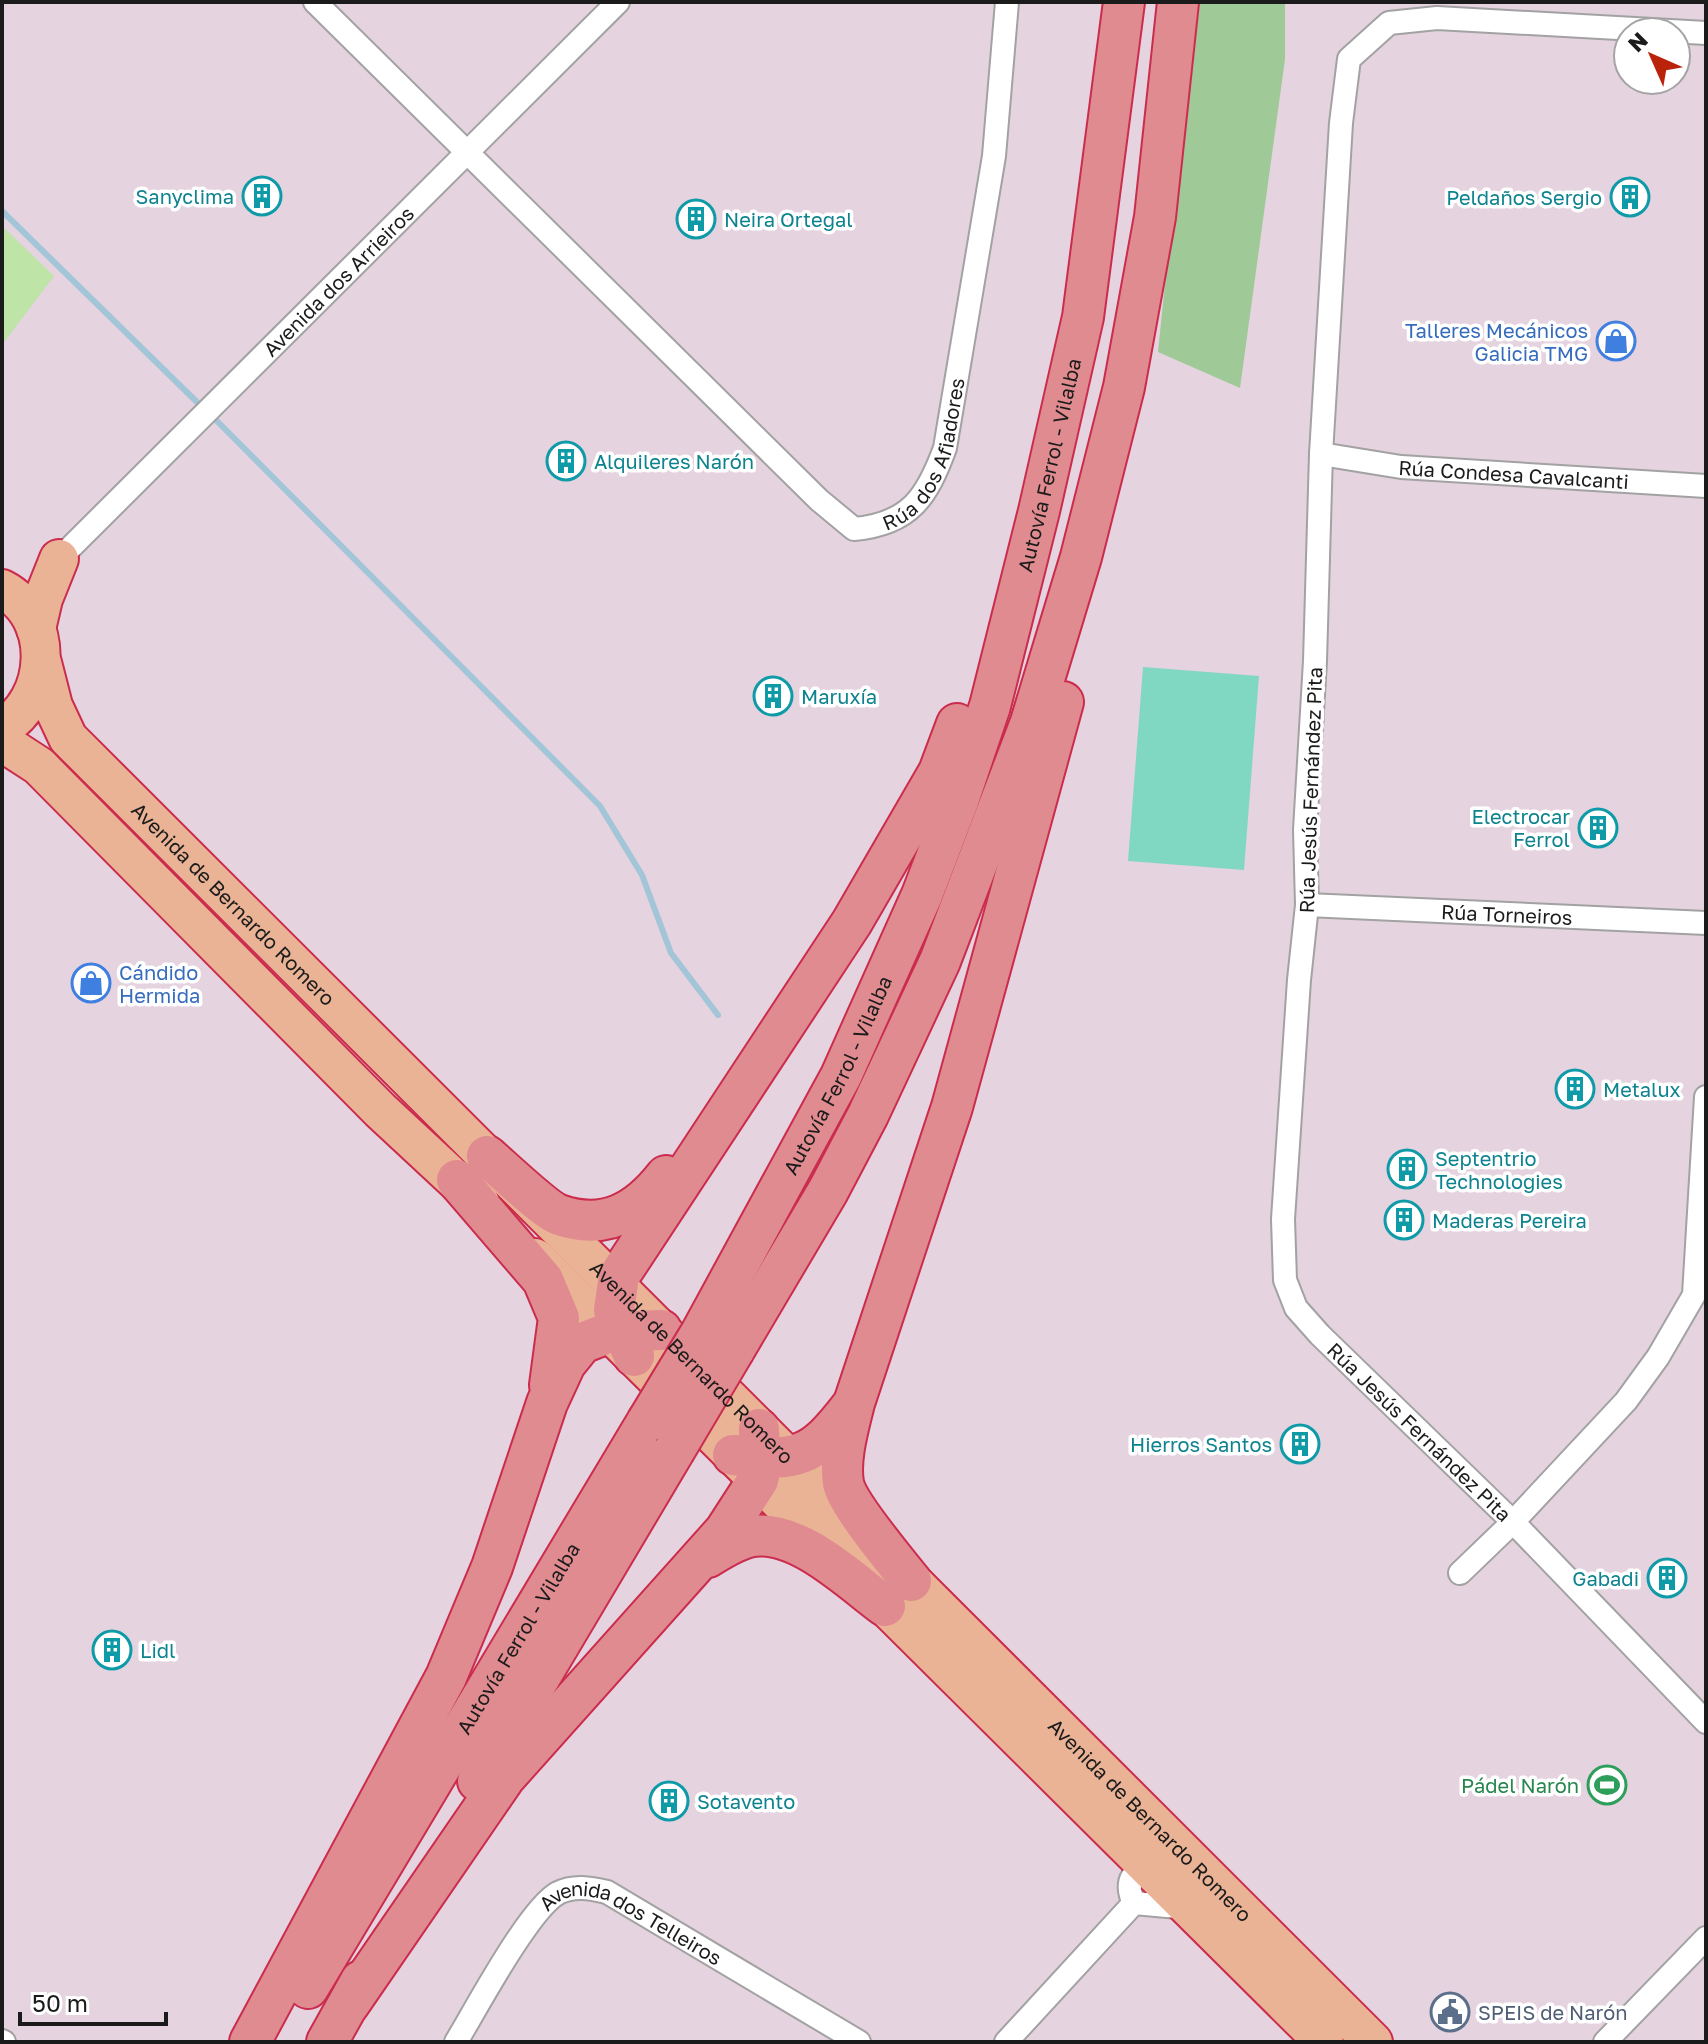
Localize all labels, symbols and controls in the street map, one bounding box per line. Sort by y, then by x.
north arrow [1612,16,1692,96]
text: N [1622,26,1653,57]
building icon: Sanyclima [241,175,283,217]
building icon: Peldaños Sergio [1609,176,1651,218]
place label: Sanyclima [136,184,234,208]
place label: Peldaños Sergio [1446,185,1602,209]
building icon: Neira Ortegal [675,198,717,240]
street label: Avenida dos Arrieiros [258,201,418,361]
place label: Neira Ortegal [724,207,853,231]
place label: Talleres Mecánicos Galicia TMG [1405,318,1588,365]
shop icon: Talleres Mecánicos Galicia TMG [1595,320,1637,362]
street label: Autovía Ferrol - Vilalba [1012,356,1085,574]
street label: Rúa dos Afiadores [879,376,969,535]
building icon: Alquileres Narón [545,440,587,482]
place label: Alquileres Narón [594,449,754,473]
street label: Rúa Condesa Cavalcanti [1398,455,1630,493]
street label: Rúa Jesús Fernández Pita [1294,666,1326,914]
building icon: Maruxía [752,675,794,717]
place label: Maruxía [801,684,877,708]
street label: Avenida de Bernardo Romero [127,797,340,1010]
place label: Electrocar Ferrol [1472,804,1570,851]
building icon: Electrocar Ferrol [1577,807,1619,849]
street label: Rúa Torneiros [1441,899,1573,929]
place label: Cándido Hermida [119,960,200,1007]
shop icon: Cándido Hermida [70,962,112,1004]
street label: Autovía Ferrol - Vilalba [778,972,896,1178]
building icon: Metalux [1554,1068,1596,1110]
place label: Metalux [1603,1077,1681,1101]
place label: Septentrio Technologies [1435,1146,1563,1193]
building icon: Septentrio Technologies [1386,1148,1428,1190]
building icon: Maderas Pereira [1383,1199,1425,1241]
place label: Maderas Pereira [1432,1208,1587,1232]
street label: Avenida de Bernardo Romero [585,1255,799,1468]
street label: Rúa Jesús Fernández Pita [1323,1337,1517,1526]
building icon: Hierros Santos [1279,1423,1321,1465]
place label: Hierros Santos [1130,1432,1272,1456]
street label: Autovía Ferrol - Vilalba [451,1538,584,1738]
building icon: Gabadi [1646,1557,1688,1599]
place label: Gabadi [1572,1566,1639,1590]
building icon: Lidl [91,1629,133,1671]
place label: Lidl [140,1638,175,1662]
street label: Avenida de Bernardo Romero [1044,1713,1257,1926]
sports icon: Pádel Narón [1586,1764,1628,1806]
place label: Pádel Narón [1461,1773,1579,1797]
building icon: Sotavento [648,1780,690,1822]
place label: Sotavento [697,1789,795,1813]
street label: Avenida dos Telleiros [534,1876,726,1970]
scale bar [20,1976,166,2026]
text: 50 m [32,1988,88,2017]
public building icon: SPEIS de Narón [1429,1991,1471,2033]
place label: SPEIS de Narón [1478,2000,1627,2024]

